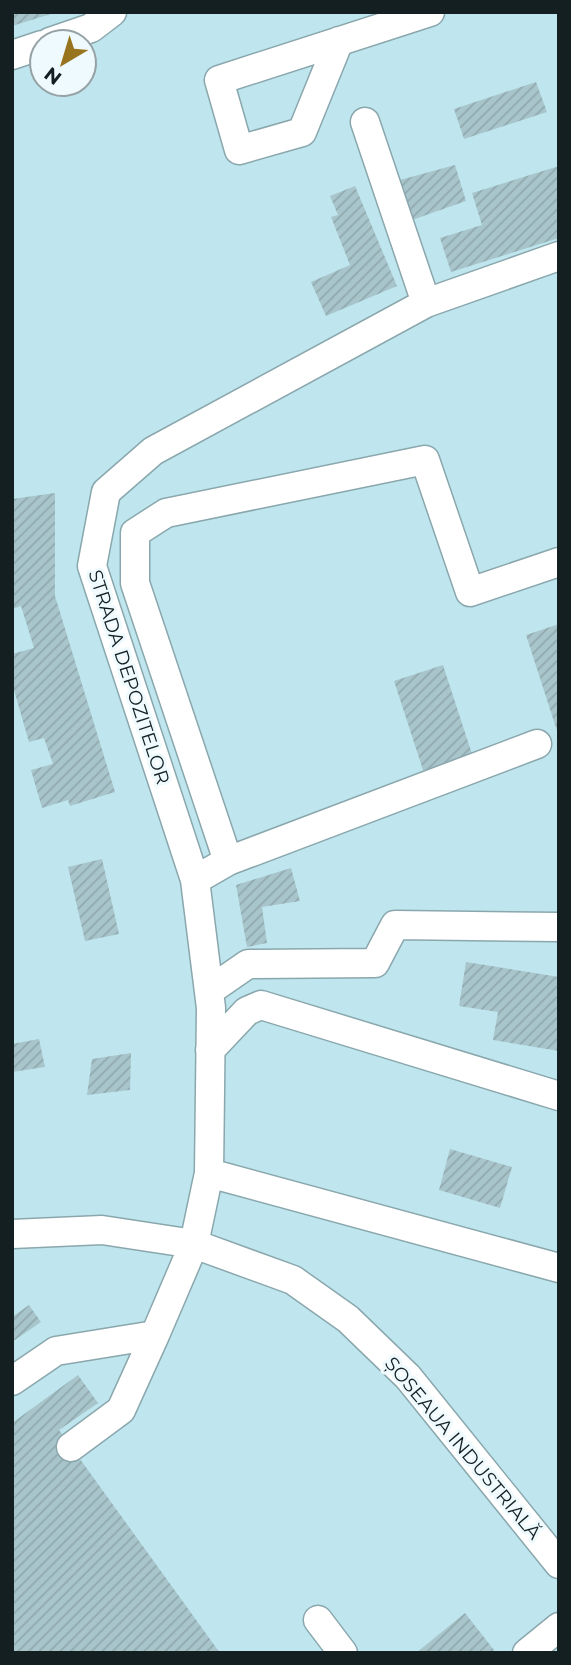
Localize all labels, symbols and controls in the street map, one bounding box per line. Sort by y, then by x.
north arrow [28,28,98,98]
text: N [40,62,66,90]
street label: STRADA DEPOZITELOR [83,567,175,787]
street label: ȘOSEAUA INDUSTRIALĂ [379,1352,546,1545]

